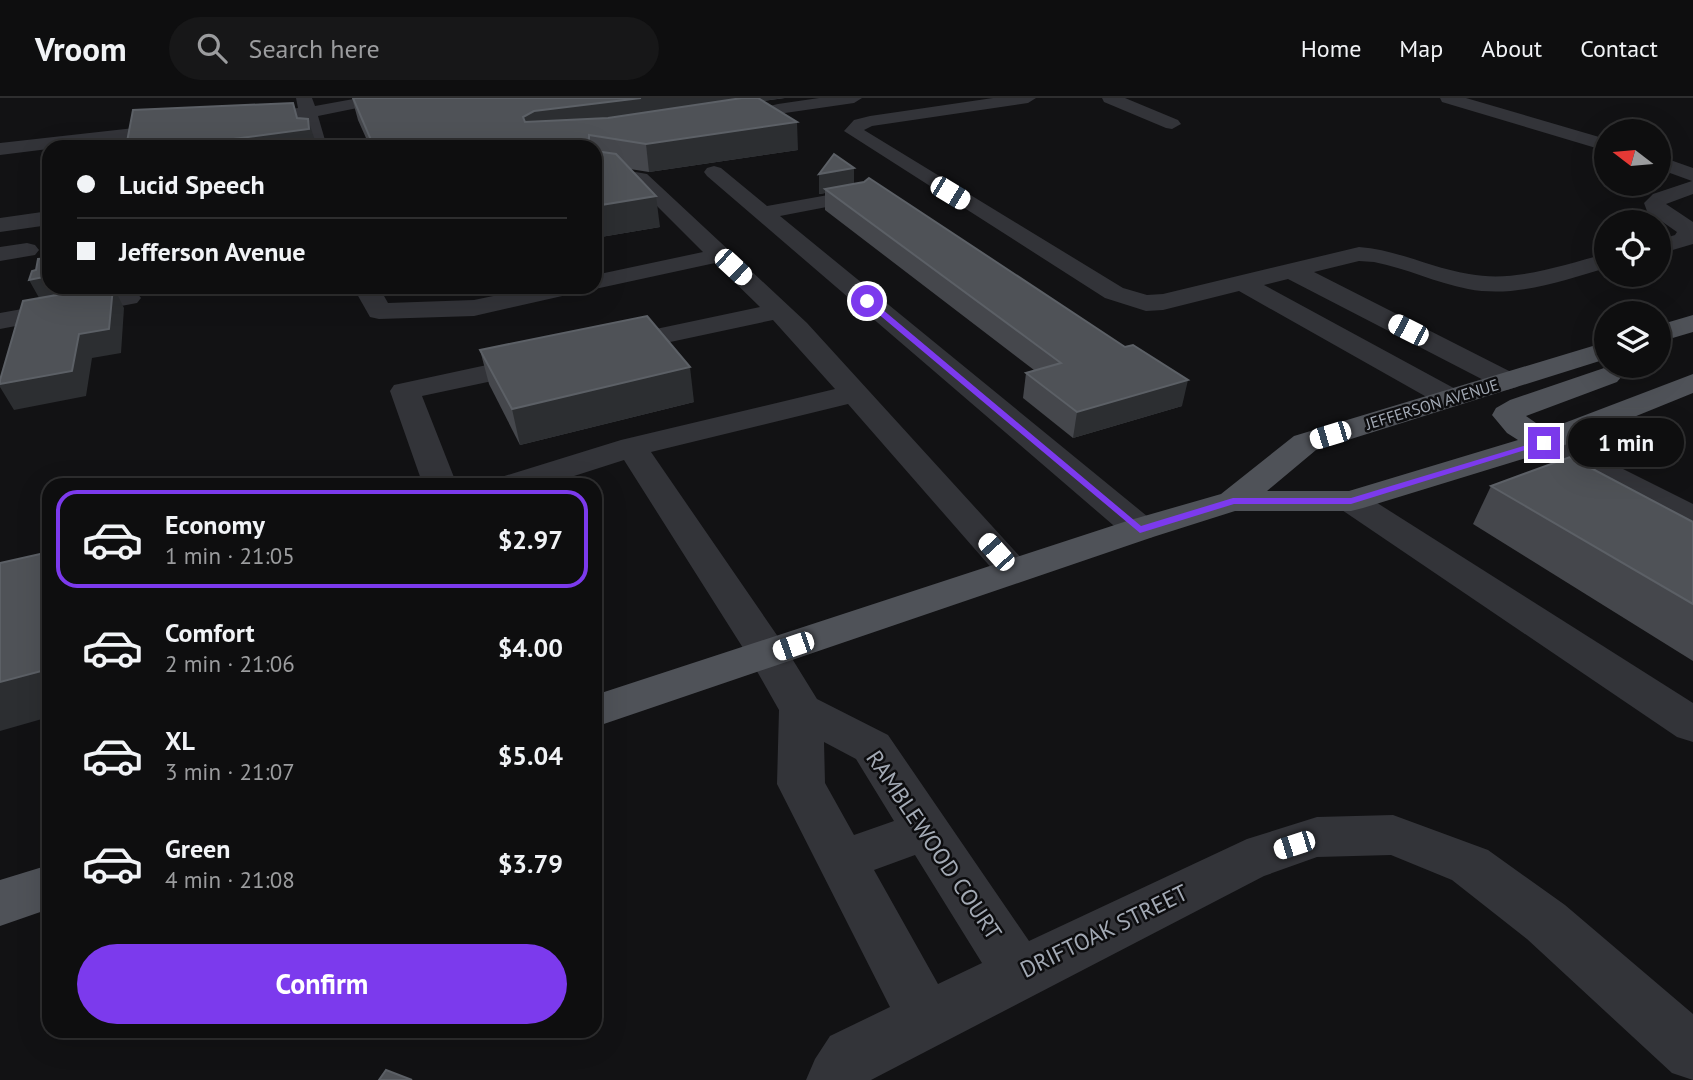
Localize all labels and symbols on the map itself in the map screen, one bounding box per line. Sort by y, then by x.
north arrow [1594,119,1671,196]
car [927,173,974,213]
car [711,245,756,289]
route start [851,285,883,317]
car [1385,311,1432,349]
street label: JEFFERSON AVENUE [1362,374,1501,434]
callout: 1 min [1568,418,1684,468]
car [1307,419,1354,451]
route end [1528,427,1560,459]
car [975,529,1018,575]
car [770,629,817,663]
street label: RAMBLEWOOD COURT [860,745,1009,945]
car [1271,829,1318,861]
street label: DRIFTOAK STREET [1015,877,1193,984]

